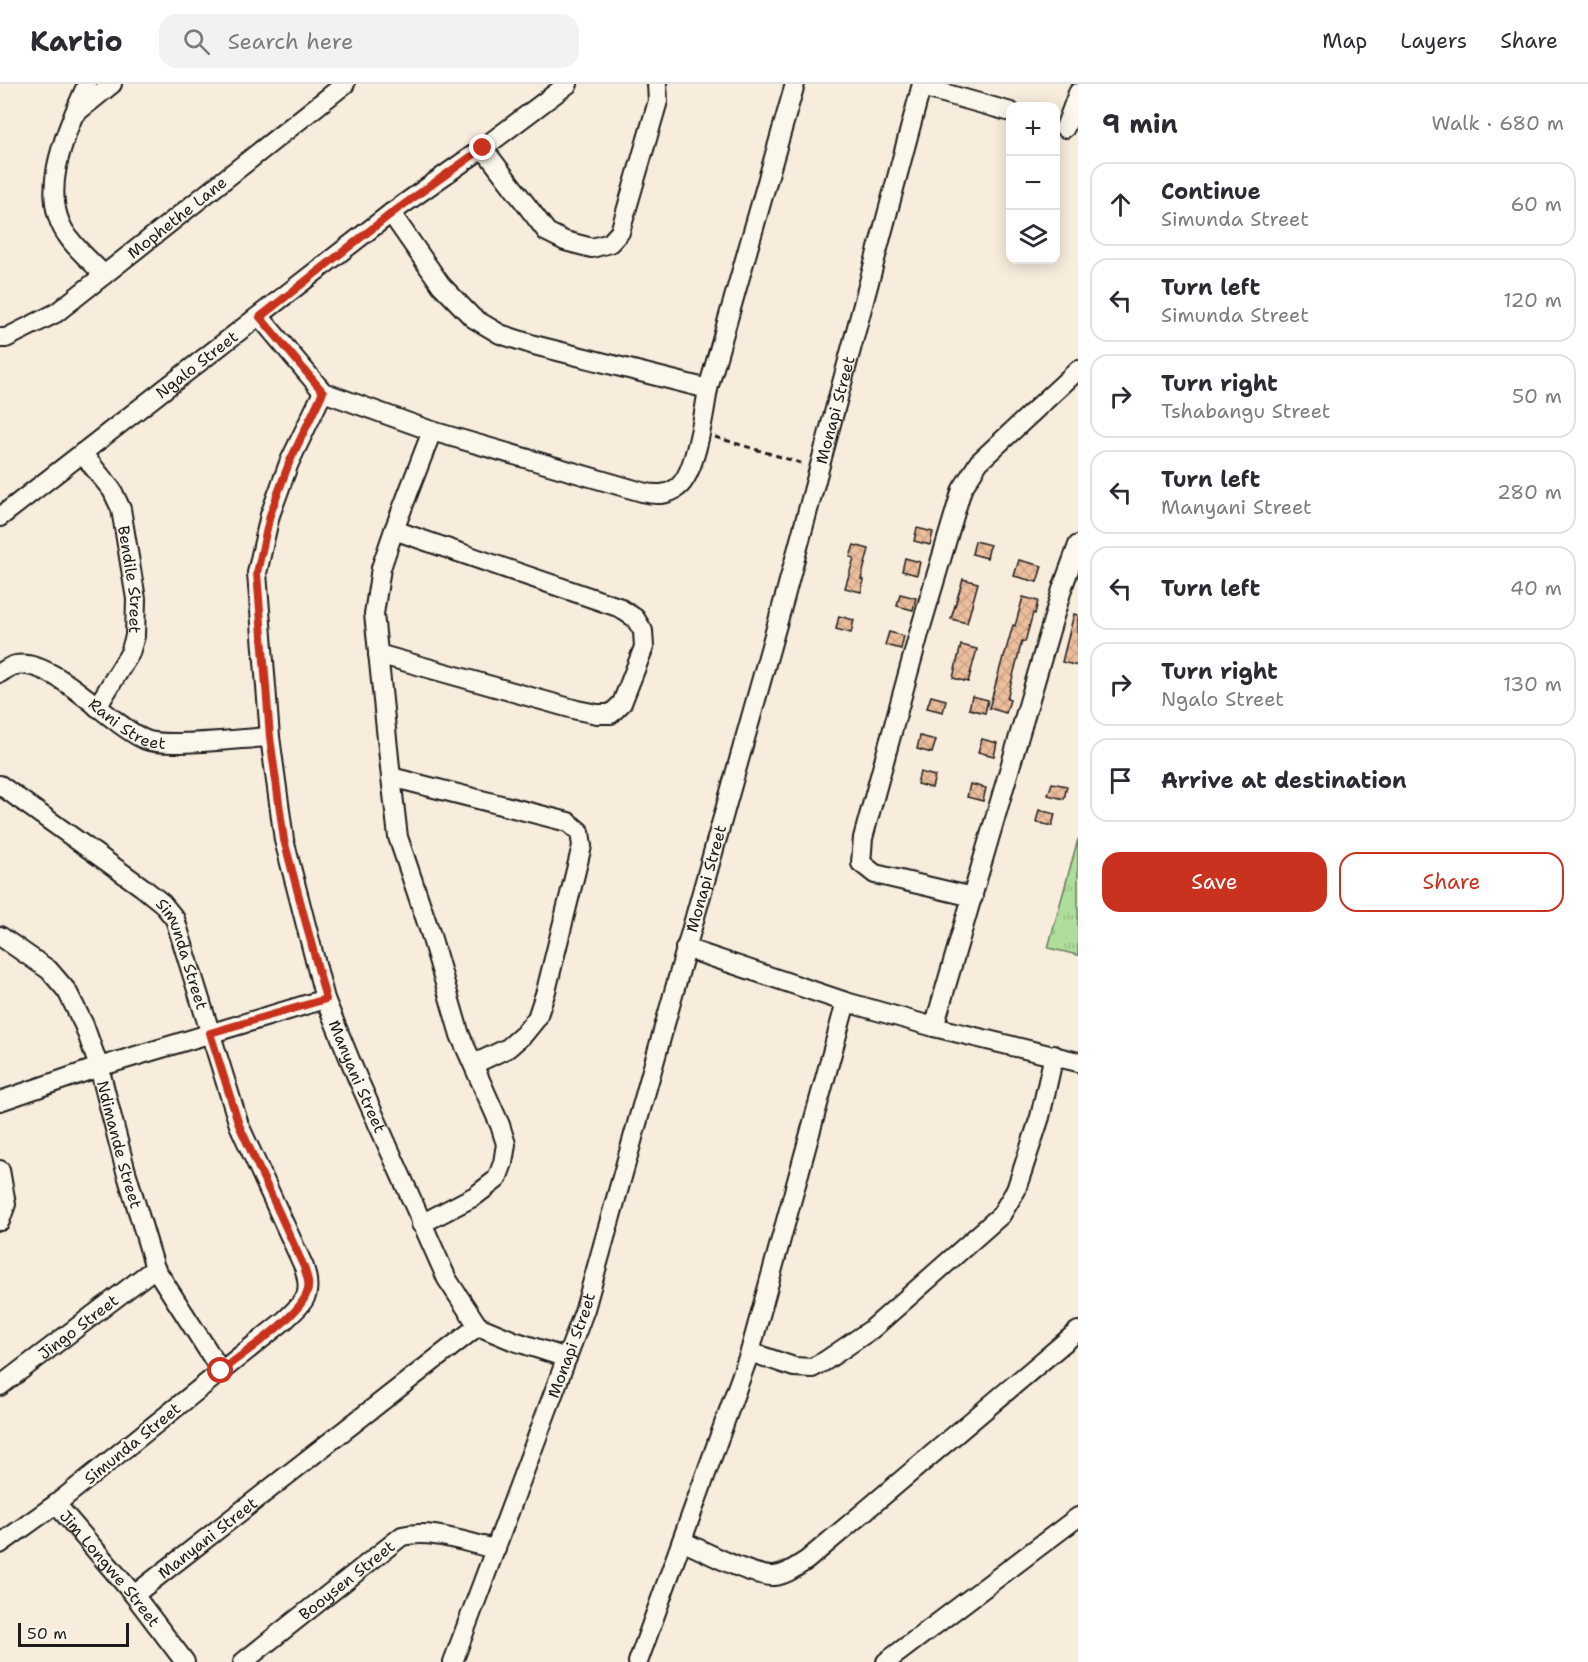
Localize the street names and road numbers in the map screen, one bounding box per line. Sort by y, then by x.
street label: Mophethe Lane [123,172,231,263]
street label: Ngalo Street [152,326,242,403]
street label: Monapi Street [811,354,860,466]
street label: Bendile Street [113,524,146,634]
street label: Rani Street [84,694,166,754]
street label: Monapi Street [681,823,731,935]
street label: Simunda Street [151,894,212,1012]
street label: Manyani Street [324,1017,390,1136]
street label: Ndimande Street [92,1078,147,1211]
street label: Jingo Street [34,1290,123,1364]
street label: Monapi Street [543,1290,600,1401]
street label: Simunda Street [80,1398,185,1489]
street label: Manyani Street [154,1493,262,1584]
street label: Jim Longwe Street [55,1506,164,1631]
street label: Booysen Street [295,1536,399,1625]

